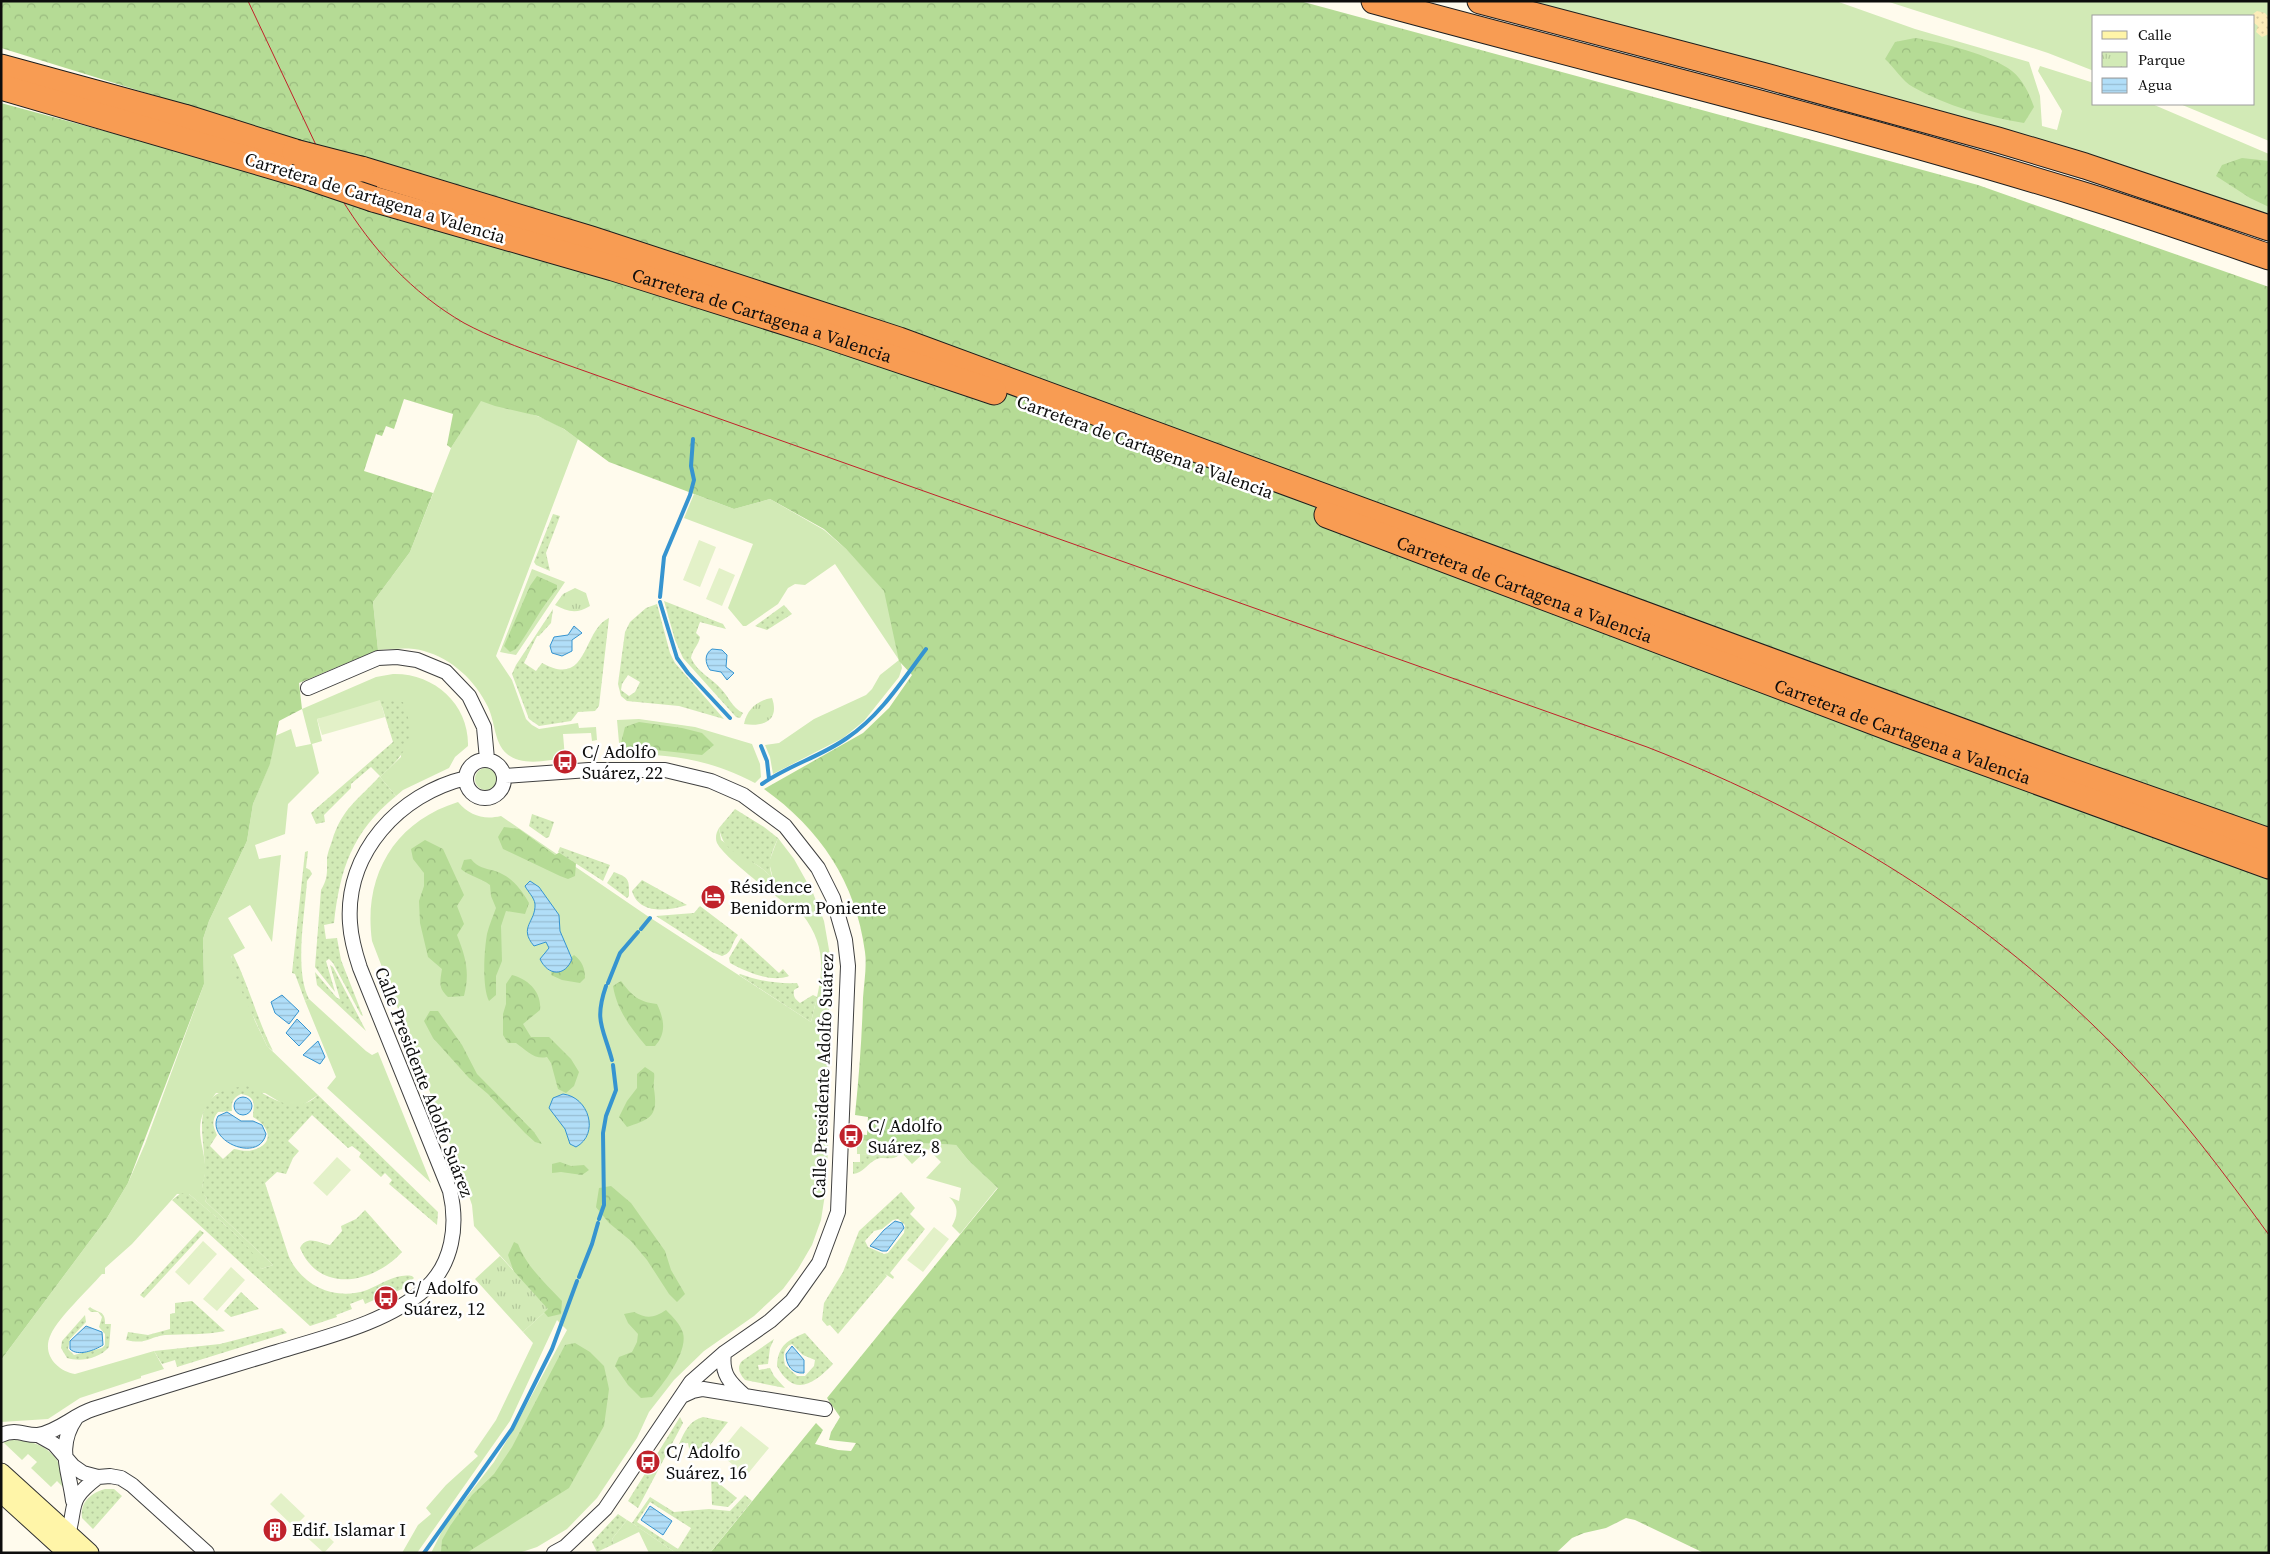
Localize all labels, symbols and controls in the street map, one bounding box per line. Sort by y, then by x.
legend [2092,15,2255,105]
text: Calle [2138,24,2172,45]
text: Parque [2138,49,2186,70]
text: Agua [2138,74,2172,95]
street label: Carretera de Cartagena a Valencia [242,146,509,249]
street label: Carretera de Cartagena a Valencia [629,262,896,369]
street label: Carretera de Cartagena a Valencia [1013,388,1278,505]
street label: Carretera de Cartagena a Valencia [1393,529,1657,649]
street label: Carretera de Cartagena a Valencia [1771,672,2035,791]
place label: C/ Adolfo Suárez, 22 [582,739,663,785]
bus stop icon: C/ Adolfo Suárez, 22 [552,749,578,775]
place label: Résidence Benidorm Poniente [730,874,886,920]
hotel icon: Résidence Benidorm Poniente [700,884,726,910]
street label: Calle Presidente Adolfo Suárez [806,953,839,1199]
street label: Calle Presidente Adolfo Suárez [369,963,480,1201]
place label: C/ Adolfo Suárez, 8 [868,1113,942,1159]
bus stop icon: C/ Adolfo Suárez, 8 [838,1123,864,1149]
place label: C/ Adolfo Suárez, 12 [404,1275,485,1321]
bus stop icon: C/ Adolfo Suárez, 12 [373,1285,399,1311]
place label: C/ Adolfo Suárez, 16 [666,1439,747,1485]
bus stop icon: C/ Adolfo Suárez, 16 [635,1449,661,1475]
building icon: Edif. Islamar I [262,1517,288,1543]
place label: Edif. Islamar I [292,1517,406,1542]

